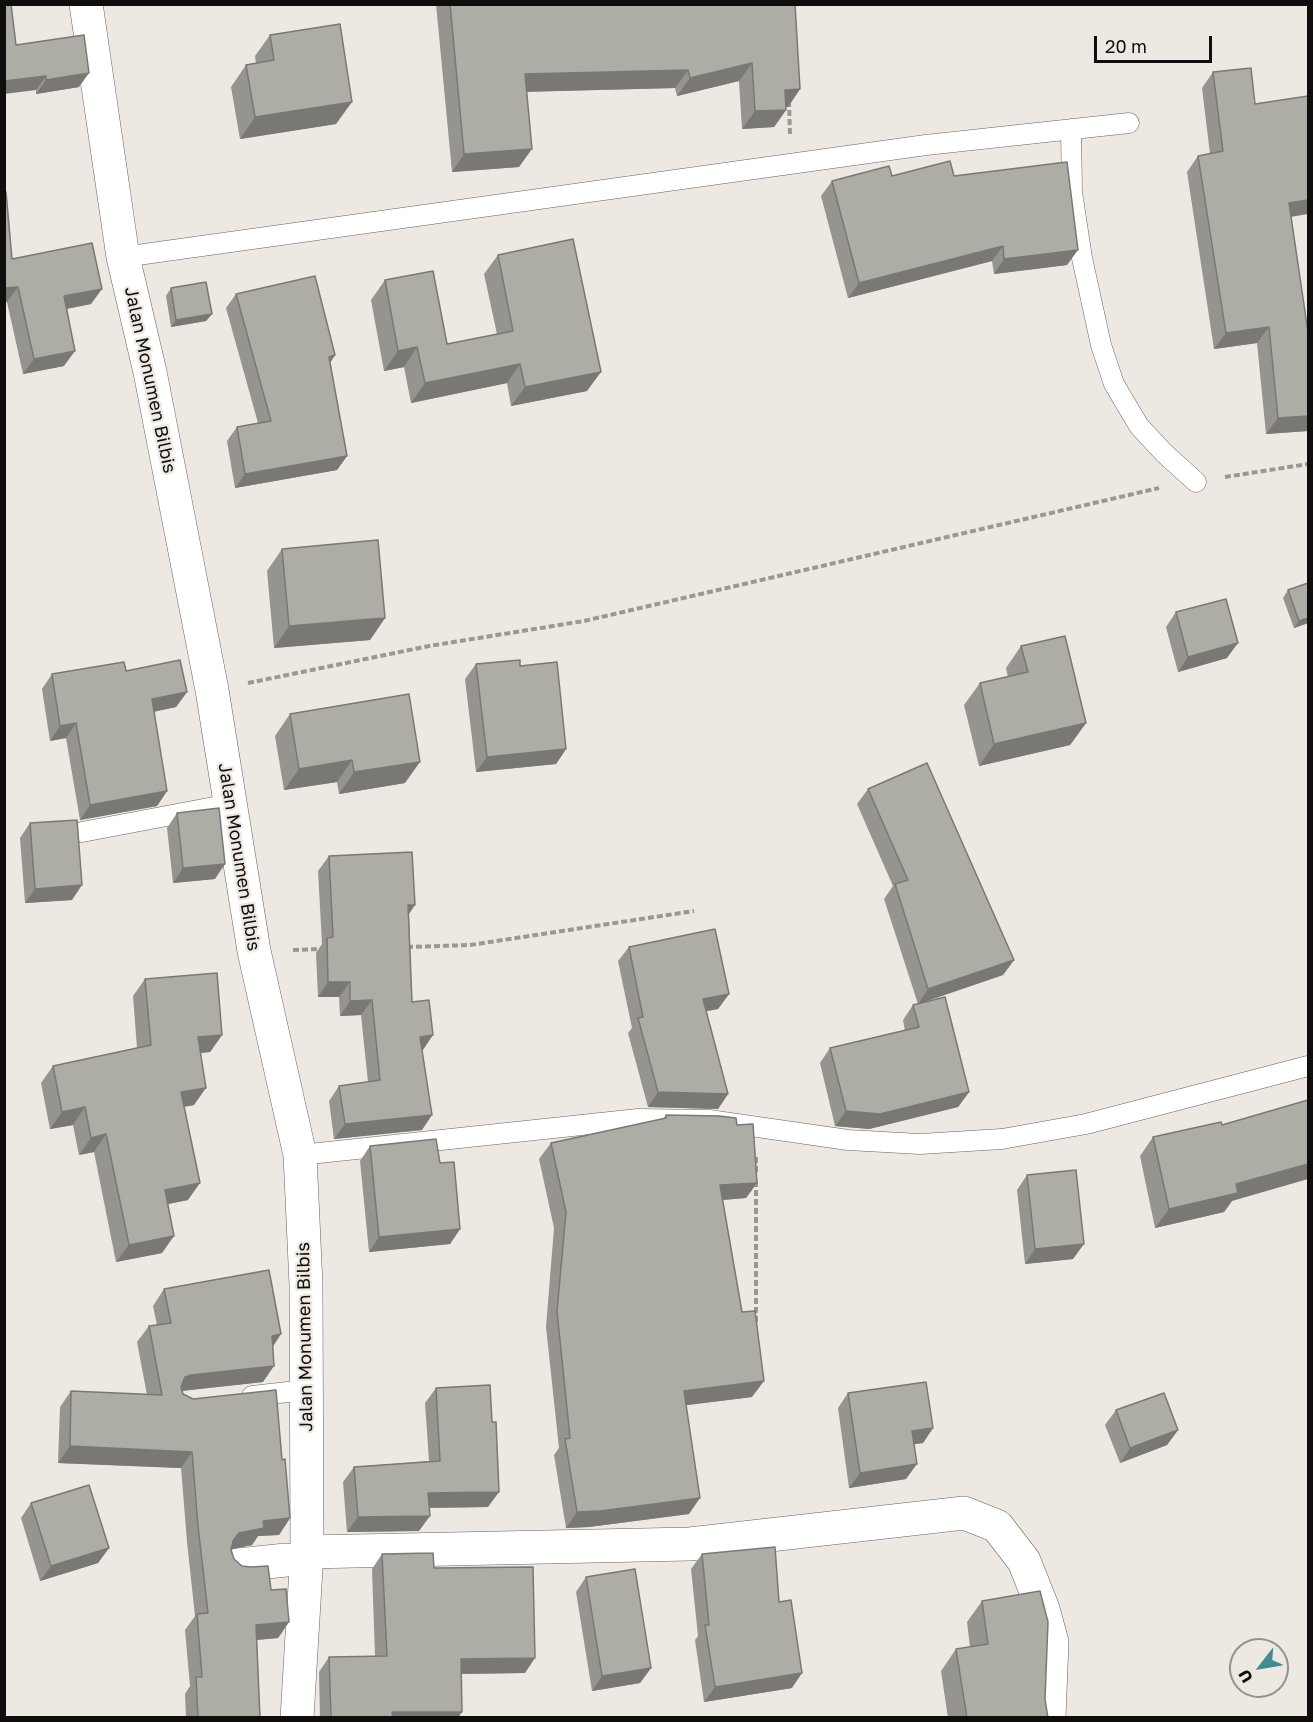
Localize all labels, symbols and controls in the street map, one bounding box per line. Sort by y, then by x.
scale bar [1097,24,1216,62]
text: 20 m [1105,35,1147,57]
street label: Jalan Monumen Bilbis [120,285,180,475]
street label: Jalan Monumen Bilbis [213,762,265,952]
street label: Jalan Monumen Bilbis [293,1242,317,1432]
north arrow [1229,1638,1289,1698]
text: U [1234,1666,1257,1686]

